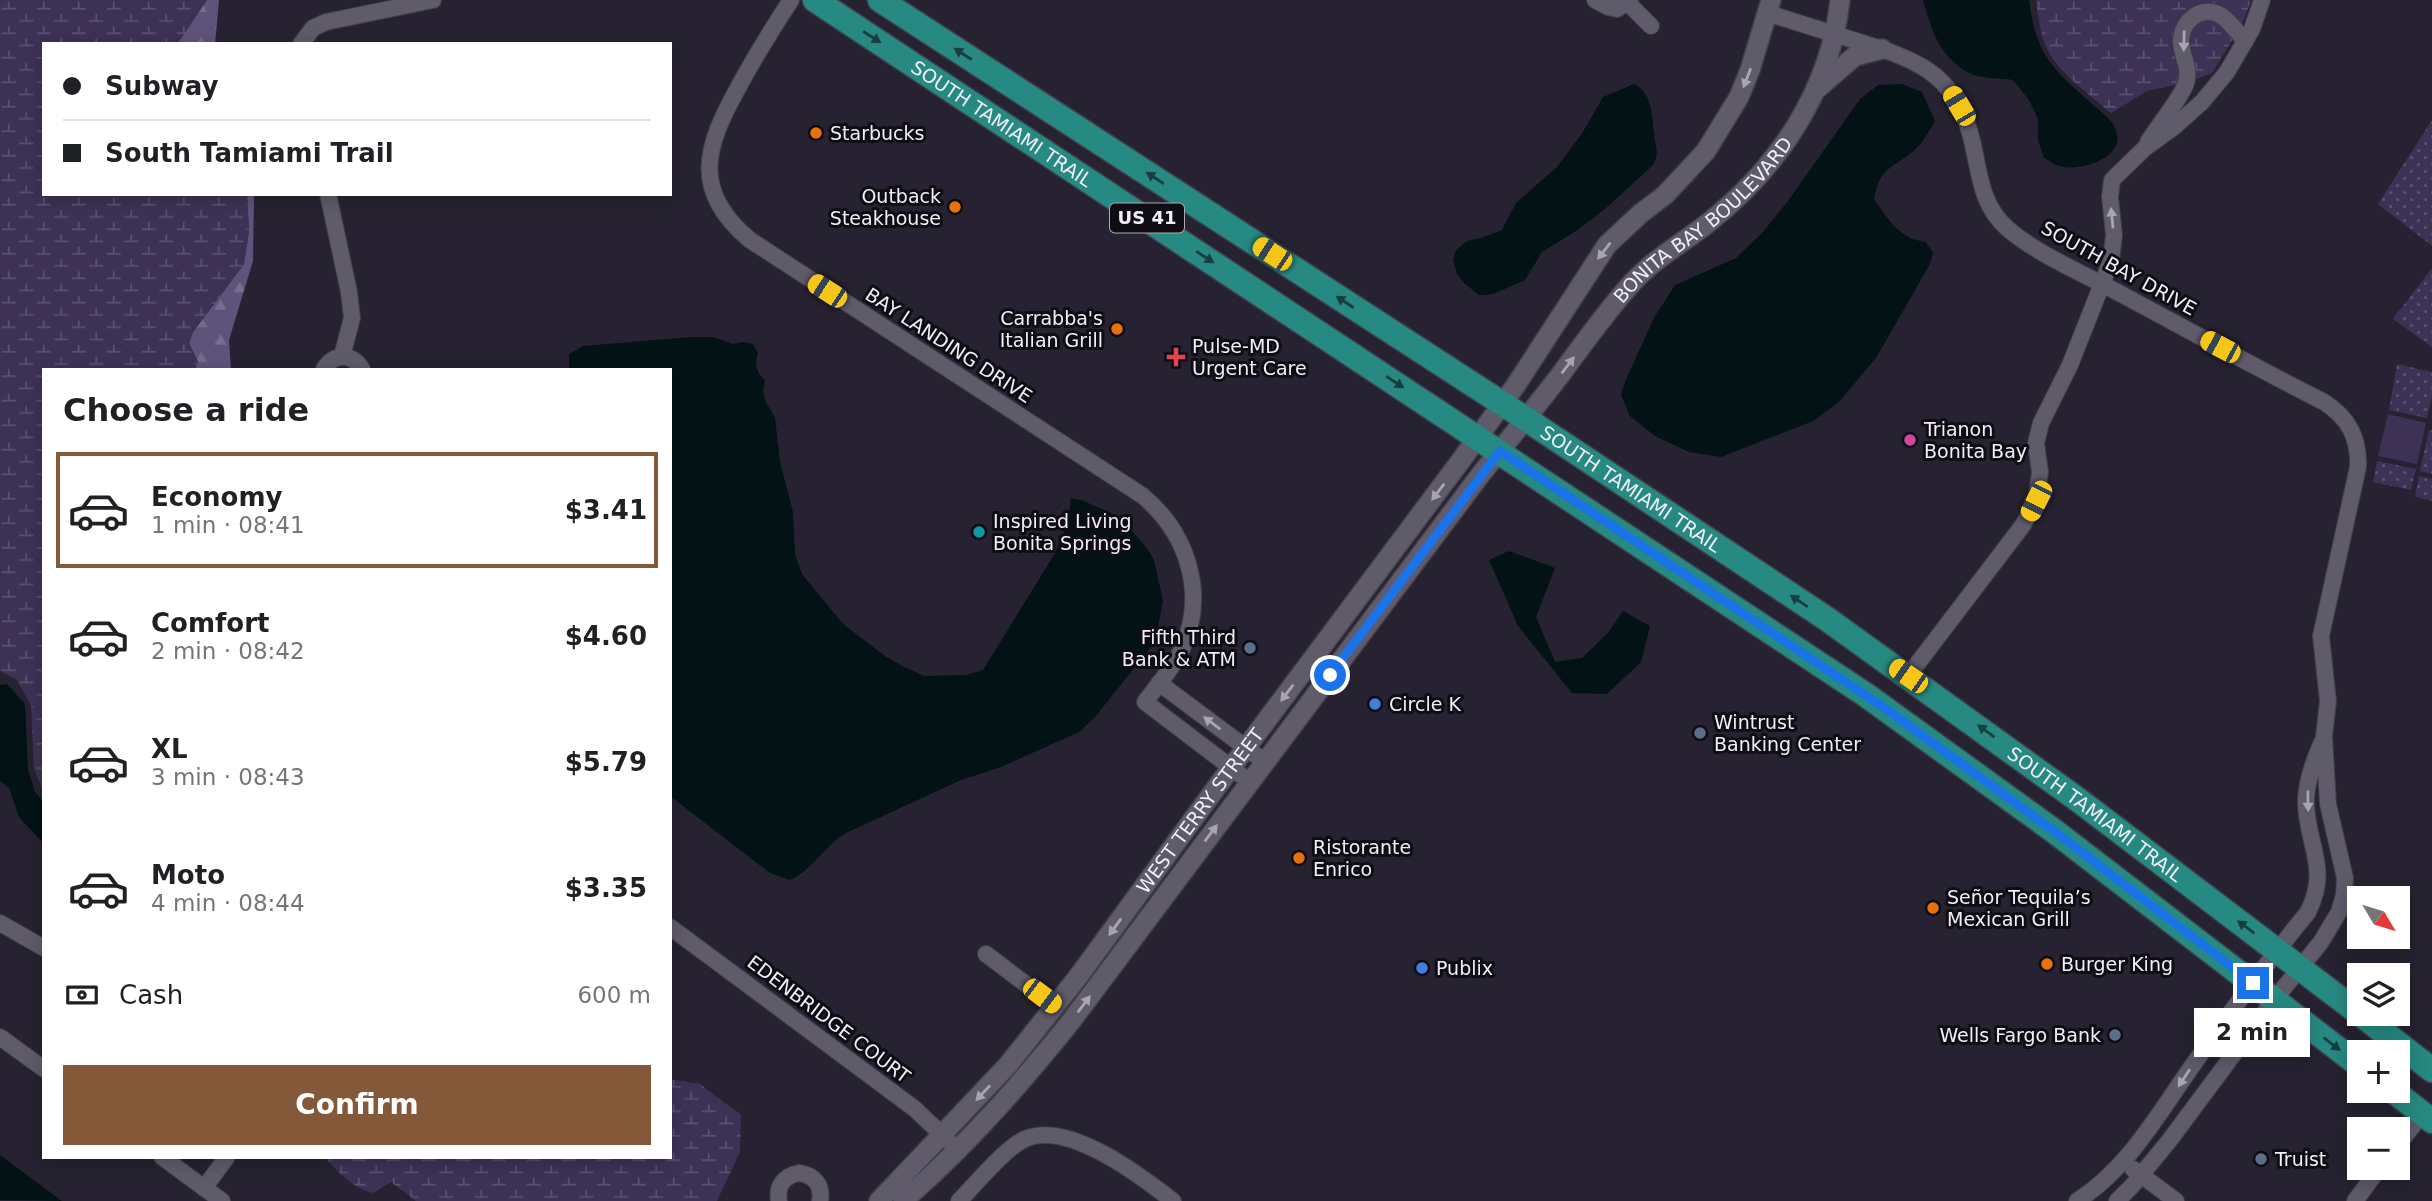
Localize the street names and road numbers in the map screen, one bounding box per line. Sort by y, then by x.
street label: SOUTH TAMIAMI TRAIL [907,56,1097,192]
street label: BONITA BAY BOULEVARD [1609,133,1797,307]
road number: US 41 [1110,204,1184,232]
street label: SOUTH BAY DRIVE [2038,216,2200,320]
street label: BAY LANDING DRIVE [862,283,1036,407]
street label: SOUTH TAMIAMI TRAIL [1536,421,1726,557]
street label: WEST TERRY STREET [1132,724,1268,898]
street label: SOUTH TAMIAMI TRAIL [2004,742,2187,886]
street label: EDENBRIDGE COURT [743,951,915,1087]

